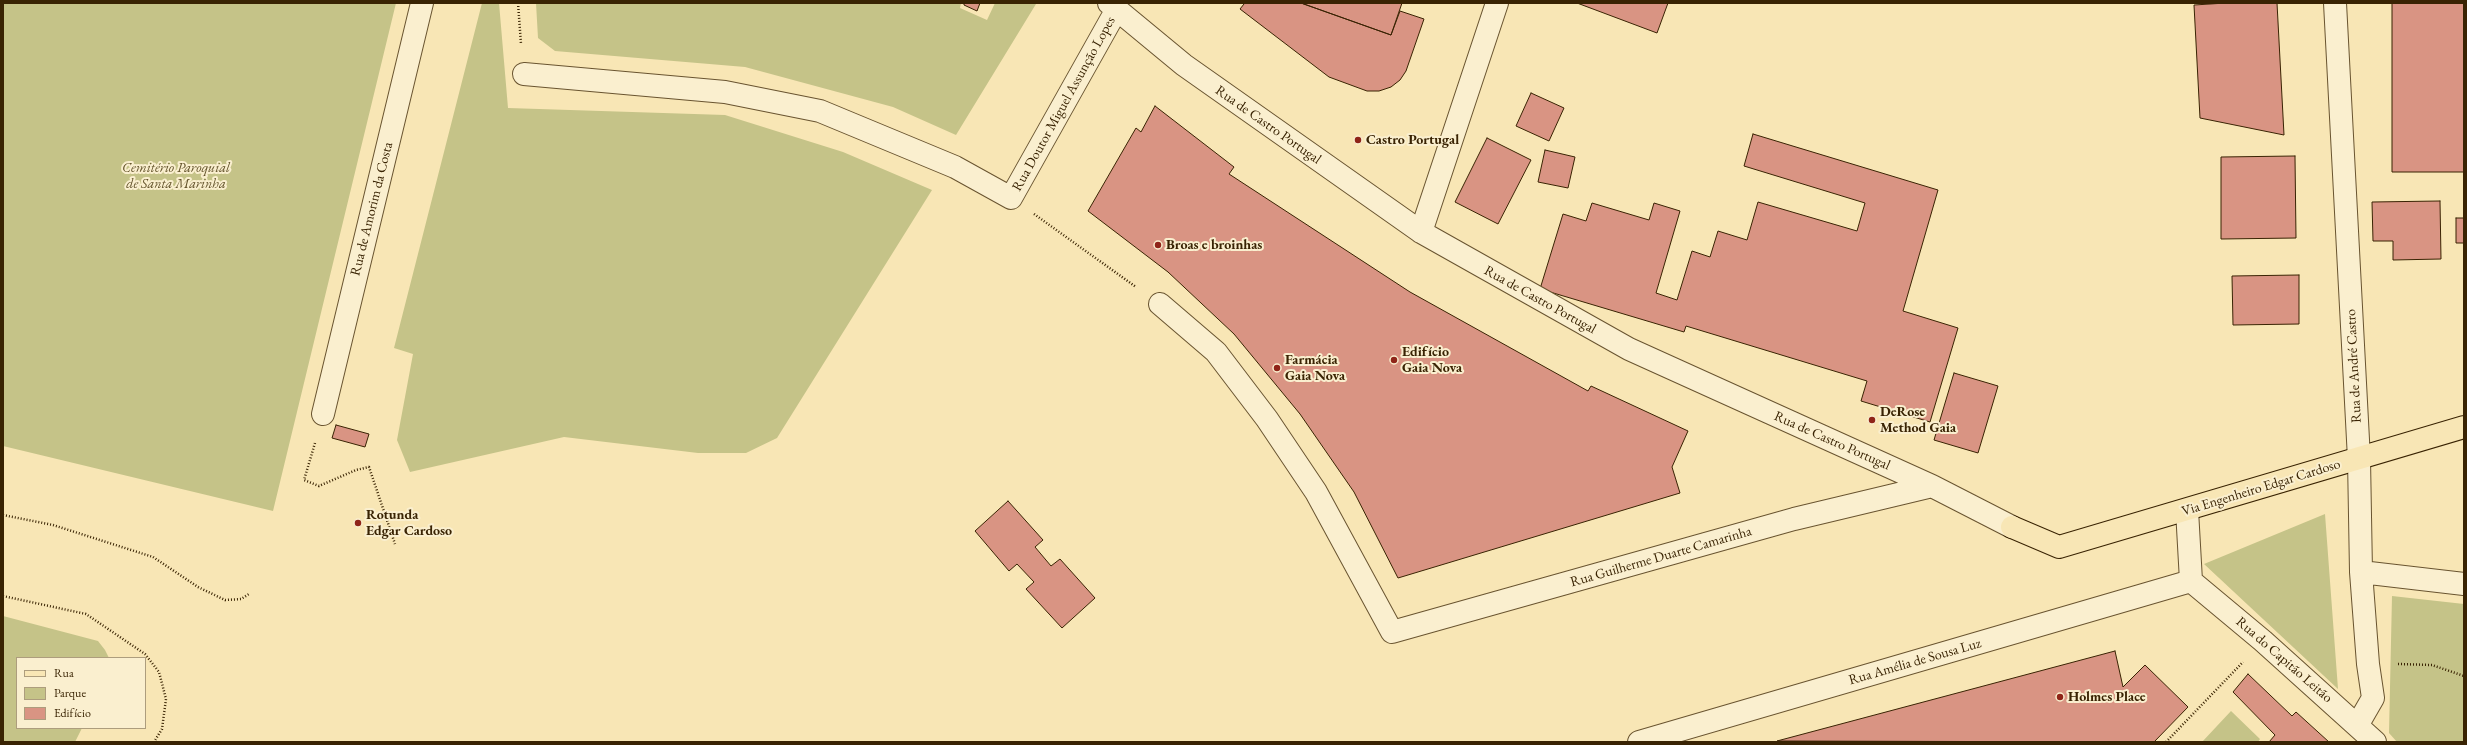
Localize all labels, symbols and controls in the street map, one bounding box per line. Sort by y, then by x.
street label: Rua Doutor Miguel Assunção Lopes [1009,14,1119,194]
street label: Rua de Castro Portugal [1212,82,1324,168]
place label: Castro Portugal [1366,132,1459,148]
marker: Castro Portugal [1353,135,1363,145]
street label: Rua de Amorim da Costa [347,140,397,278]
park label: Cemitério Paroquial de Santa Marinha [122,160,230,192]
place label: Broas e broinhas [1166,237,1262,253]
marker: Broas e broinhas [1153,240,1163,250]
street label: Rua de Castro Portugal [1481,262,1599,338]
street label: Rua de André Castro [2343,309,2365,423]
place label: Edifício Gaia Nova [1402,344,1462,376]
place label: Farmácia Gaia Nova [1285,352,1345,384]
marker: Edifício Gaia Nova [1389,355,1399,365]
marker: Farmácia Gaia Nova [1272,363,1282,373]
place label: DeRose Method Gaia [1880,404,1956,436]
street label: Rua de Castro Portugal [1771,408,1893,474]
marker: DeRose Method Gaia [1867,415,1877,425]
street label: Via Engenheiro Edgar Cardoso [2180,456,2342,520]
place label: Rotunda Edgar Cardoso [366,507,452,540]
marker: Rotunda Edgar Cardoso [353,518,363,528]
street label: Rua Guilherme Duarte Camarinha [1568,523,1754,591]
street label: Rua do Capitão Leitão [2232,613,2336,707]
street label: Rua Amélia de Sousa Luz [1847,635,1983,689]
legend [16,657,146,729]
text: Rua [54,665,74,681]
text: Parque [54,685,86,701]
place label: Holmes Place [2068,689,2146,705]
marker: Holmes Place [2055,692,2065,702]
text: Edifício [54,705,91,721]

